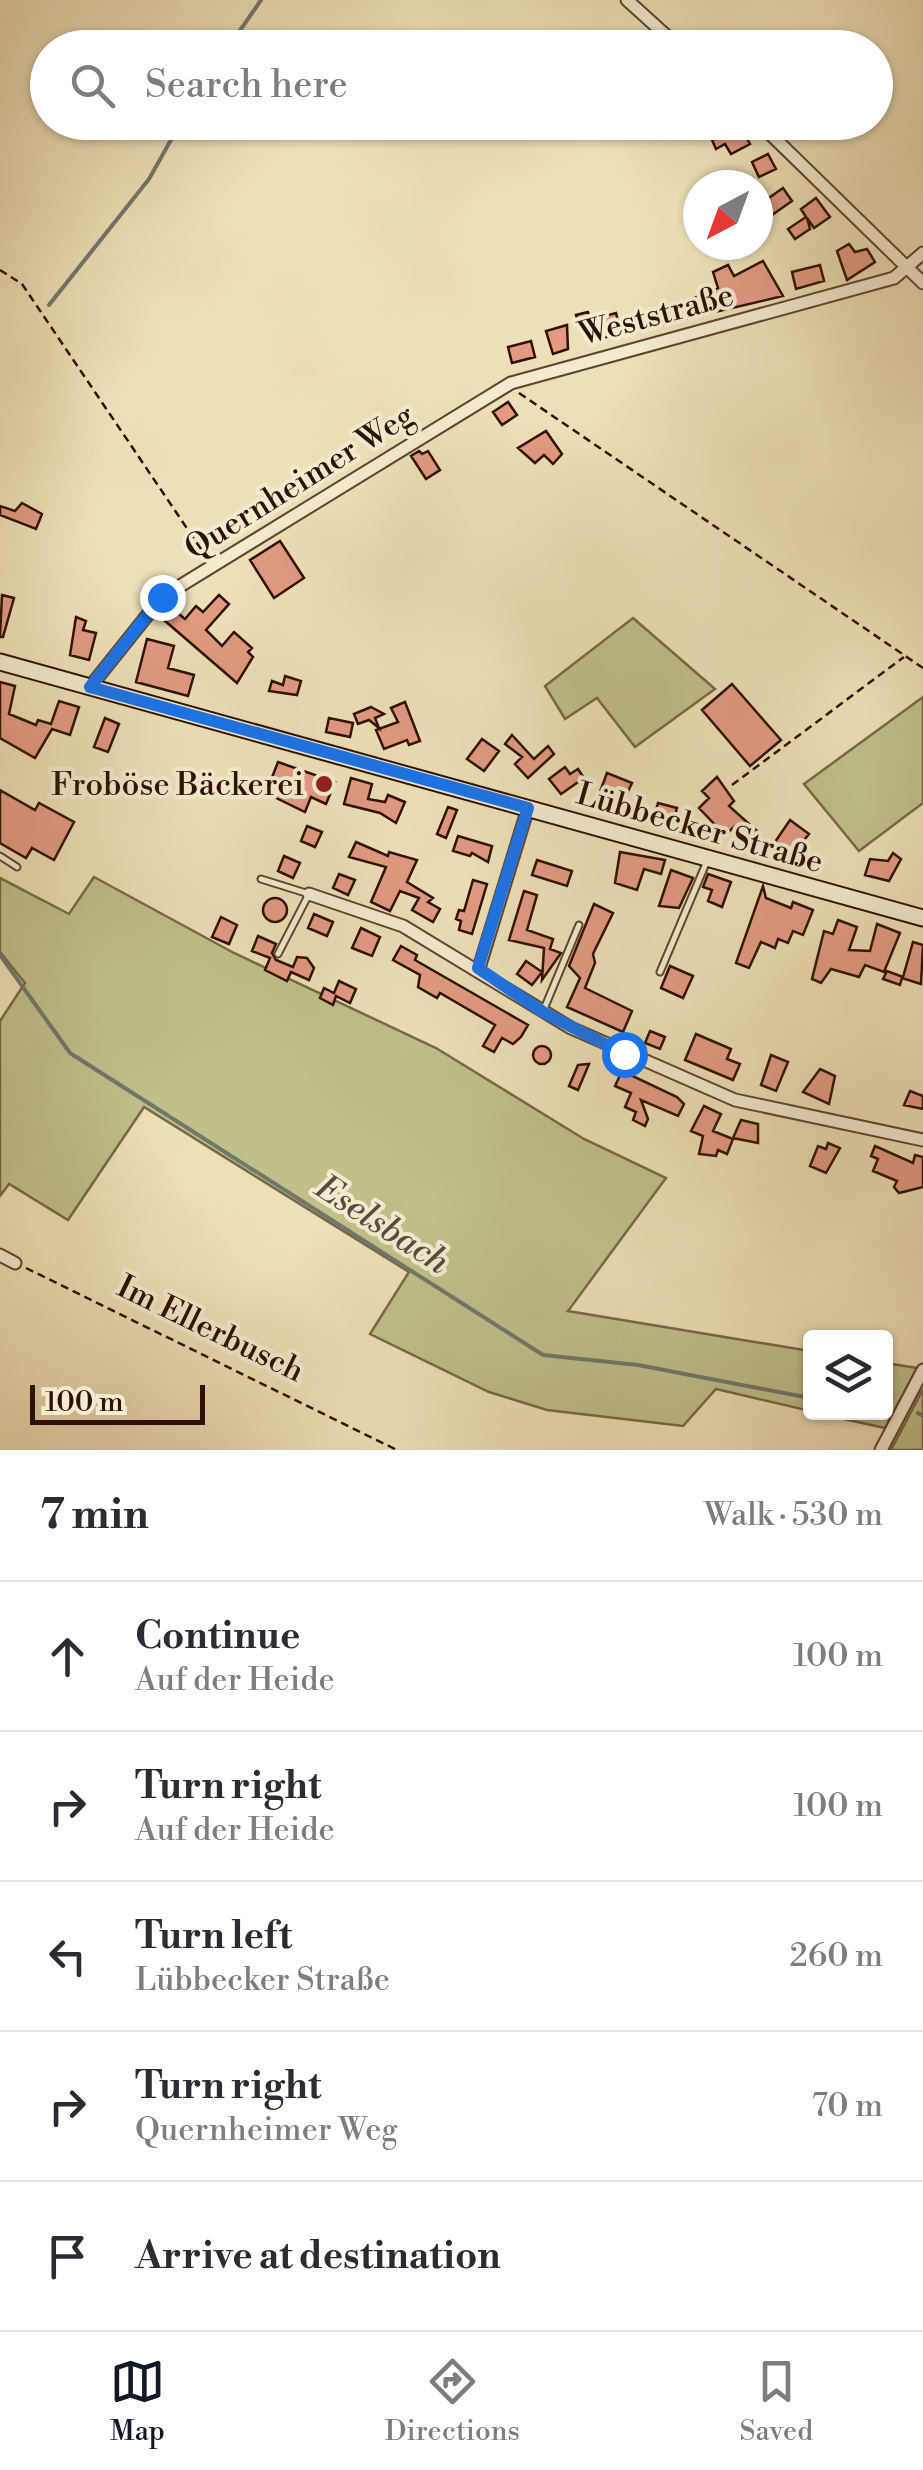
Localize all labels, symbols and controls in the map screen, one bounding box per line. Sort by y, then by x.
search box [30,30,893,140]
icon: search [65,58,120,113]
text: Search here [145,62,348,109]
north arrow [683,170,773,260]
street label: Weststraße [574,275,738,355]
street label: Quernheimer Weg [177,395,422,568]
route end [140,575,186,621]
place label: Froböse Bäckerei [51,765,304,805]
marker: Froböse Bäckerei [313,773,335,795]
street label: Lübbecker Straße [572,774,828,882]
route start [602,1032,648,1078]
water label: Eselsbach [306,1165,457,1284]
street label: Im Ellerbusch [111,1266,311,1391]
map controls [803,1330,893,1420]
button: layers [803,1330,893,1420]
scale bar [30,1380,205,1424]
text: 100 m [45,1385,124,1420]
text: 7 min [40,1489,149,1542]
text: Walk · 530 m [704,1495,883,1535]
text: Continue [135,1613,300,1660]
icon: ahead [40,1629,95,1684]
text: 100 m [793,1636,883,1676]
text: Auf der Heide [135,1660,335,1700]
text: Turn right [135,1763,321,1810]
icon: right [40,1779,95,1834]
text: 100 m [793,1786,883,1826]
text: Auf der Heide [135,1810,335,1850]
text: Turn left [135,1913,292,1960]
icon: left [40,1929,95,1984]
text: 260 m [790,1936,883,1976]
text: Lübbecker Straße [135,1960,390,2000]
text: Turn right [135,2063,321,2110]
icon: right [40,2079,95,2134]
text: 70 m [812,2086,883,2126]
text: Quernheimer Weg [135,2110,398,2150]
icon: arrive [40,2229,95,2284]
text: Arrive at destination [135,2233,501,2280]
tab: Map [110,2354,165,2449]
tab: Directions [385,2354,520,2449]
tab: Saved [740,2354,813,2449]

